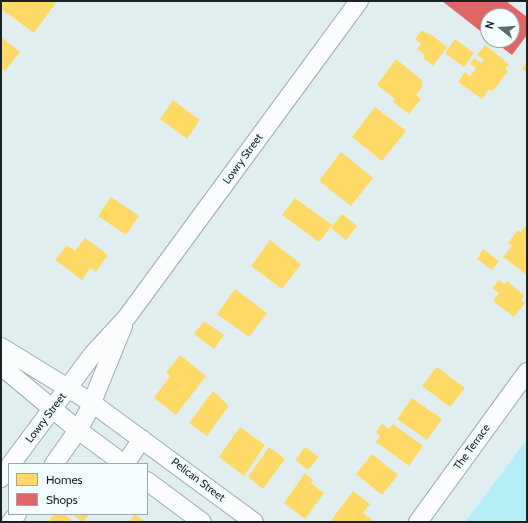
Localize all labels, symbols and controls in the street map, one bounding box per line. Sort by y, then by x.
north arrow [480,8,520,48]
text: N [482,19,497,31]
street label: Lowry Street [220,131,266,187]
street label: Lowry Street [23,390,69,446]
street label: The Terrace [451,422,493,472]
street label: Pelican Street [169,456,227,504]
legend [8,463,148,515]
text: Homes [46,472,83,487]
text: Shops [46,492,78,507]

